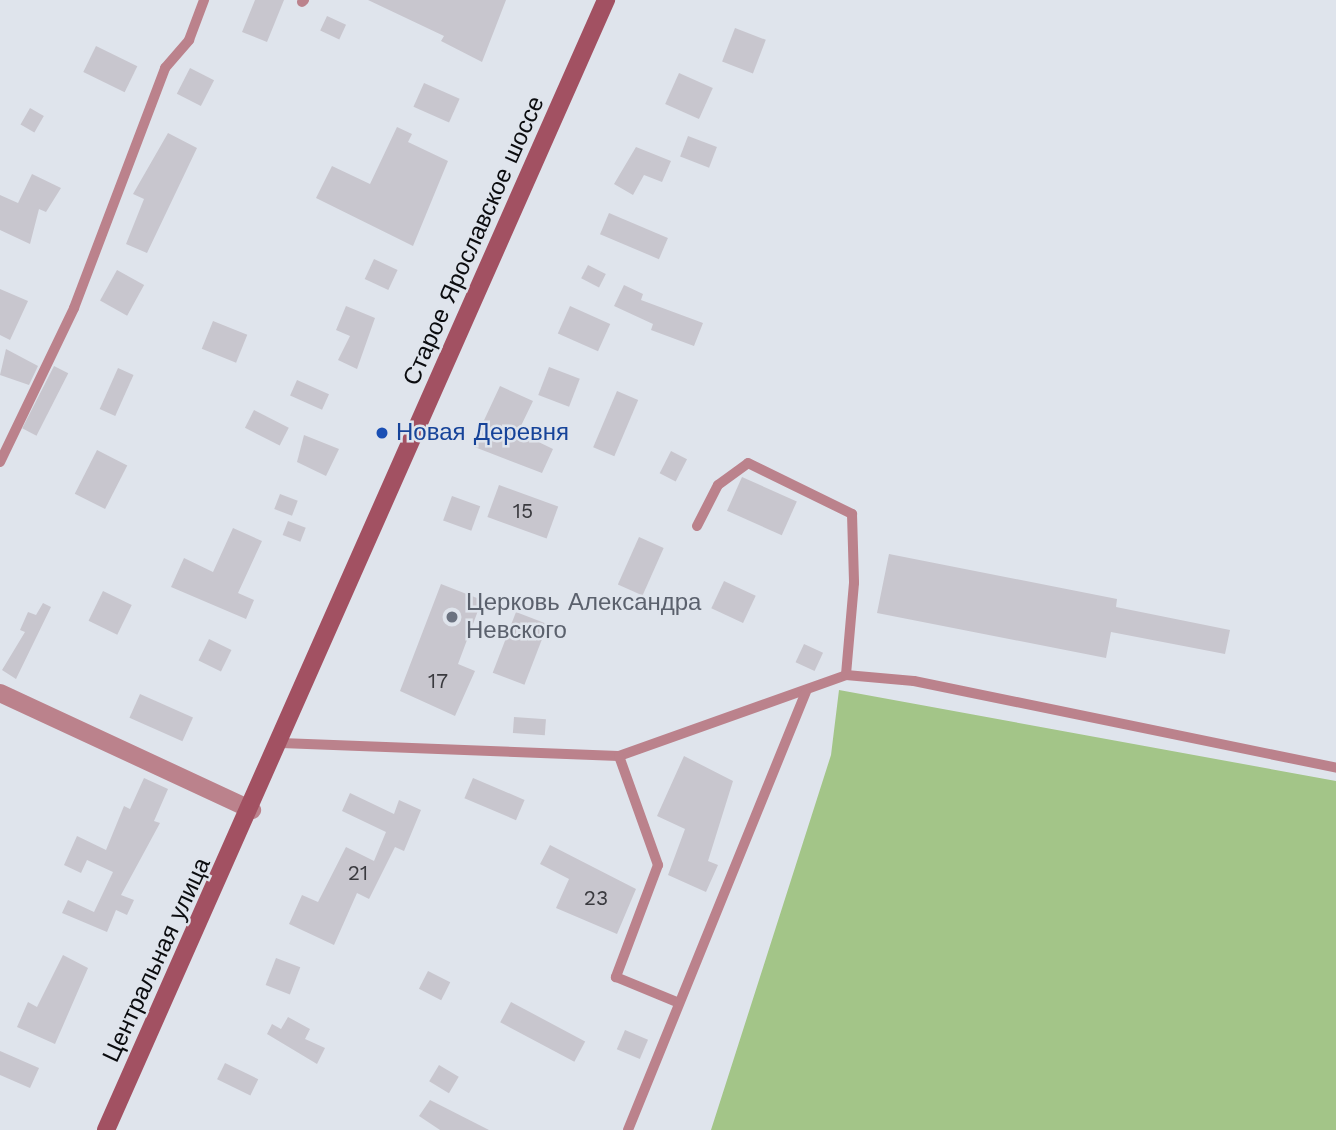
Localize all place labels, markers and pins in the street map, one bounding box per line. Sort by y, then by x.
place label: Новая Деревня [396,419,569,447]
marker: Новая Деревня [374,425,390,441]
place label: Церковь Александра Невского [466,589,701,645]
marker: Церковь Александра Невского [444,609,460,625]

